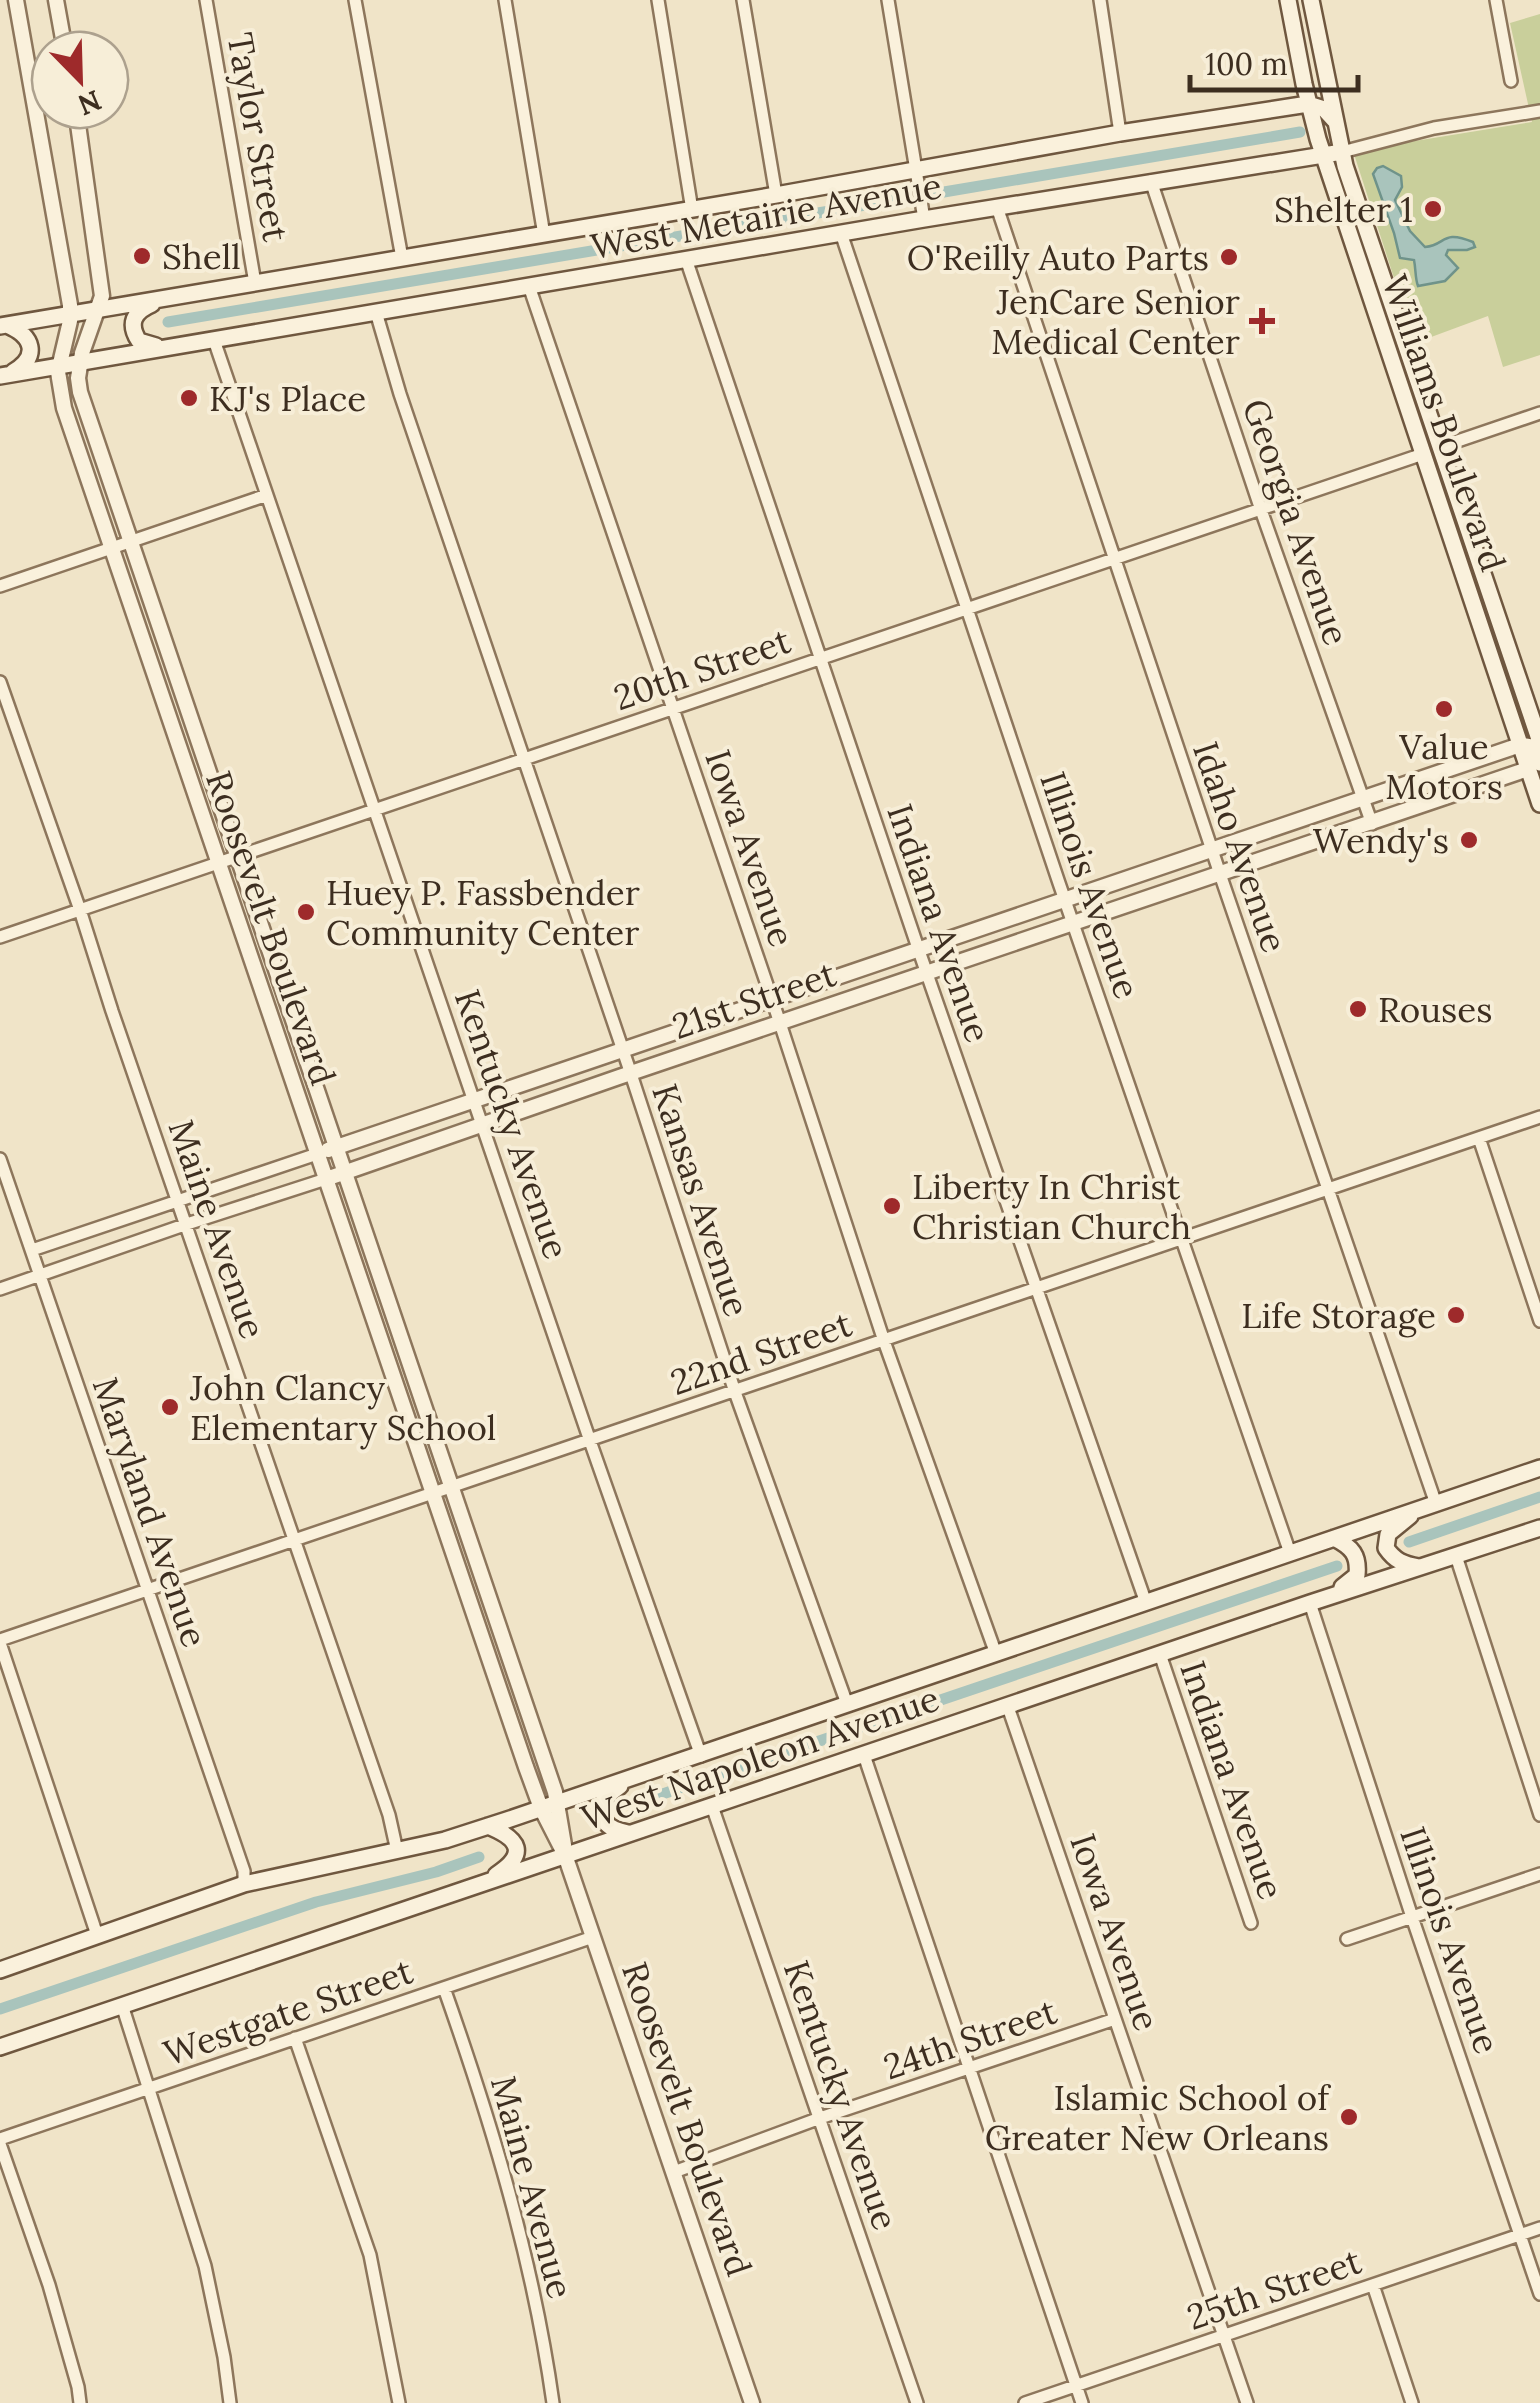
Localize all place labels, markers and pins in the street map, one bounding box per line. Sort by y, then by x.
place label: Shelter 1 [1274,187,1413,232]
marker: Shelter 1 [1422,198,1444,220]
place label: Shell [162,234,241,279]
place label: O'Reilly Auto Parts [907,235,1209,280]
marker: Shell [131,245,153,267]
marker: O'Reilly Auto Parts [1218,246,1240,268]
place label: JenCare Senior Medical Center [991,279,1240,364]
marker: JenCare Senior Medical Center [1249,308,1275,334]
place label: KJ's Place [209,376,366,421]
marker: KJ's Place [178,387,200,409]
marker: Value Motors [1433,698,1455,720]
place label: Value Motors [1385,724,1503,809]
place label: Wendy's [1313,818,1449,863]
marker: Wendy's [1458,829,1480,851]
place label: Huey P. Fassbender Community Center [326,870,640,955]
marker: Huey P. Fassbender Community Center [295,901,317,923]
place label: Rouses [1378,987,1493,1032]
marker: Rouses [1347,998,1369,1020]
place label: Liberty In Christ Christian Church [912,1164,1191,1249]
marker: Liberty In Christ Christian Church [881,1195,903,1217]
place label: Life Storage [1241,1293,1436,1338]
marker: Life Storage [1445,1304,1467,1326]
place label: John Clancy Elementary School [189,1365,496,1450]
marker: John Clancy Elementary School [159,1396,181,1418]
place label: Islamic School of Greater New Orleans [985,2075,1331,2160]
marker: Islamic School of Greater New Orleans [1338,2106,1360,2128]

